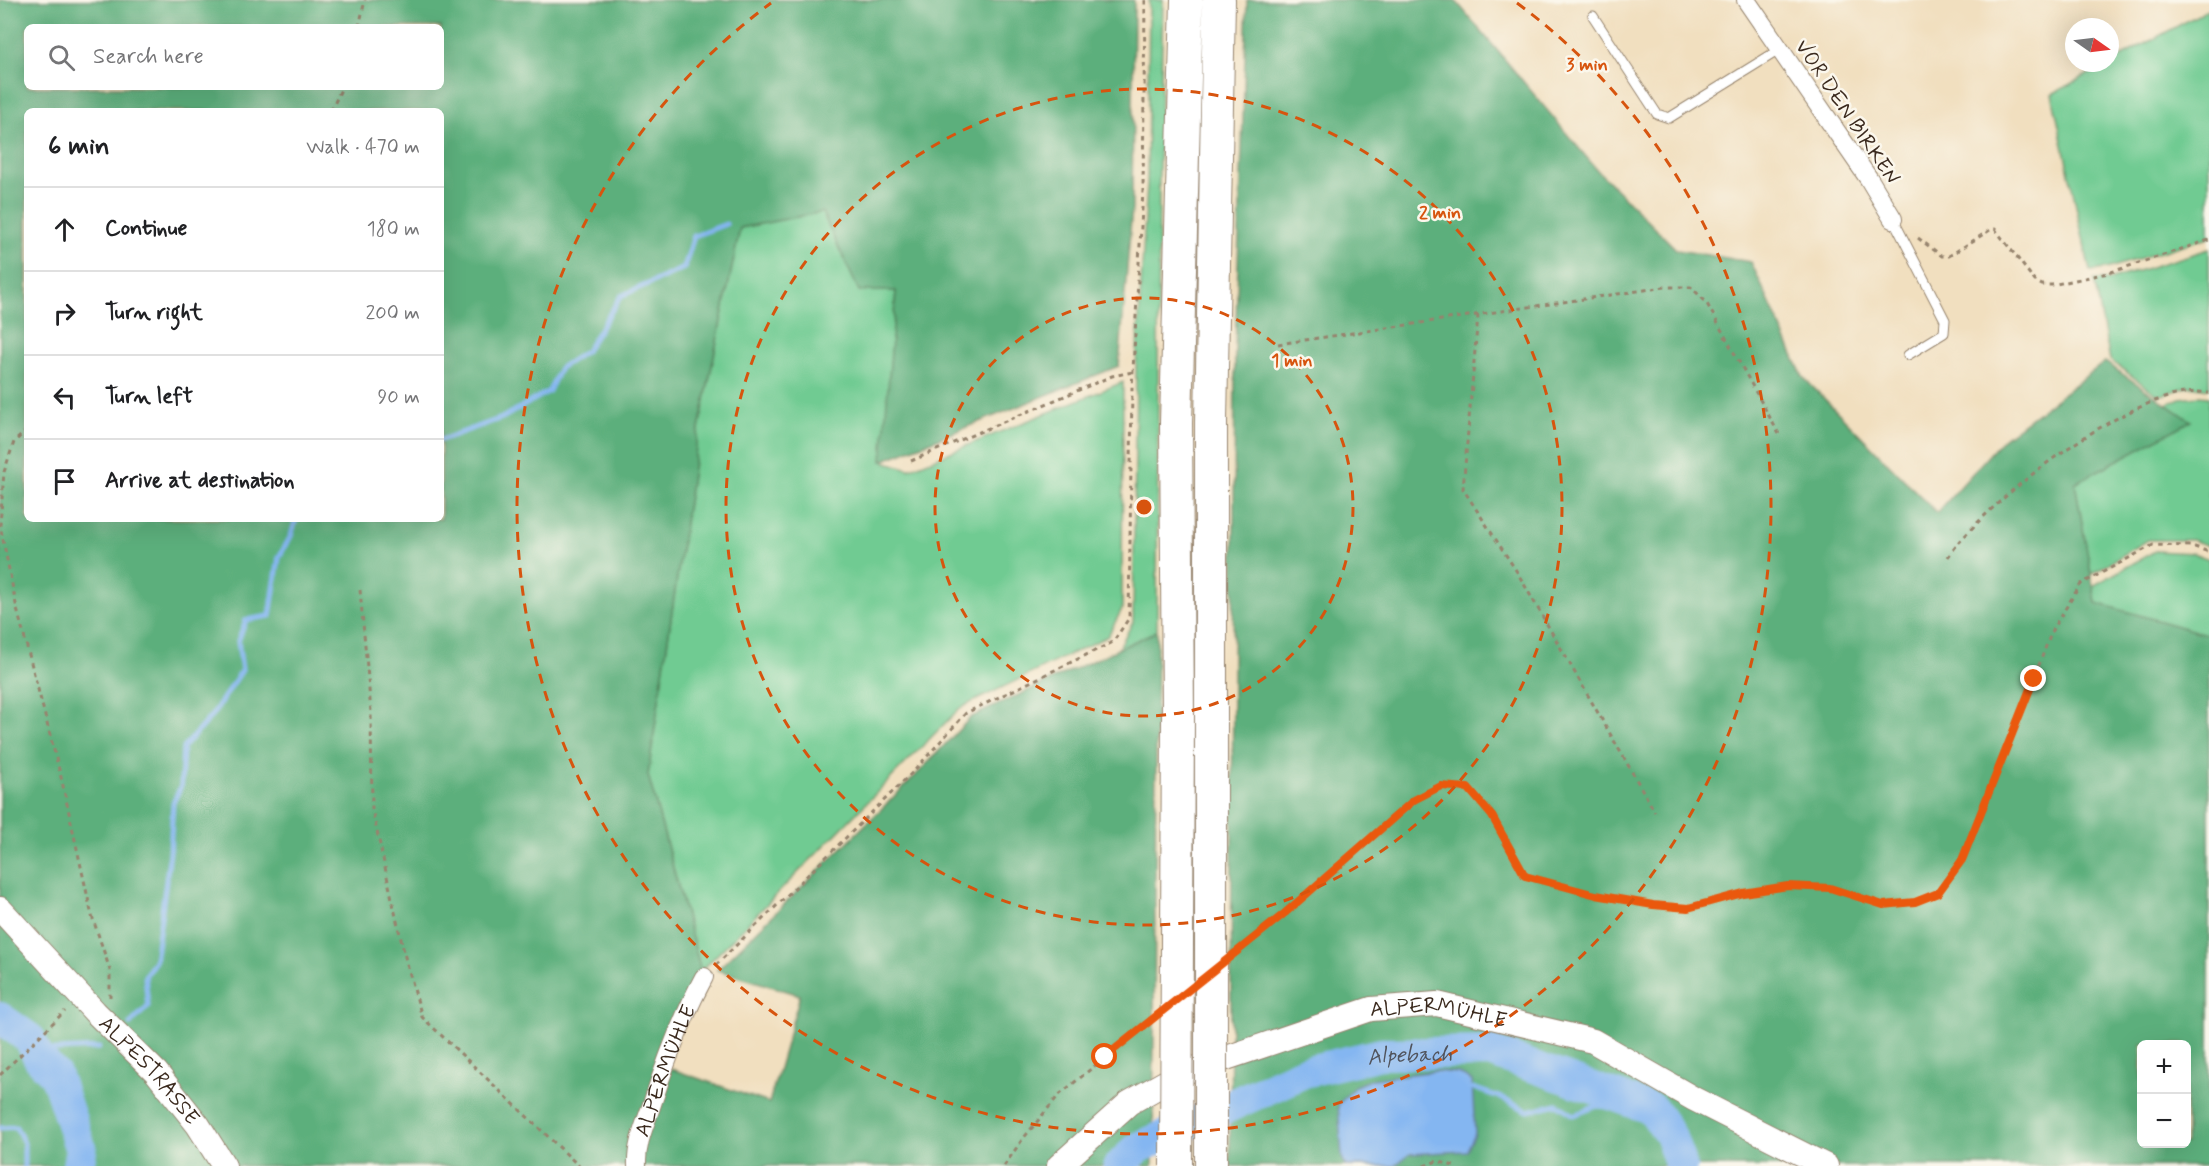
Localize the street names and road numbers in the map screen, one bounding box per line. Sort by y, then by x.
street label: VOR DEN BIRKEN [1788,34,1906,191]
street label: ALPERMÜHLE [1369,991,1510,1035]
street label: ALPERMÜHLE [629,1000,703,1140]
street label: ALPESTRASSE [92,1010,206,1131]

